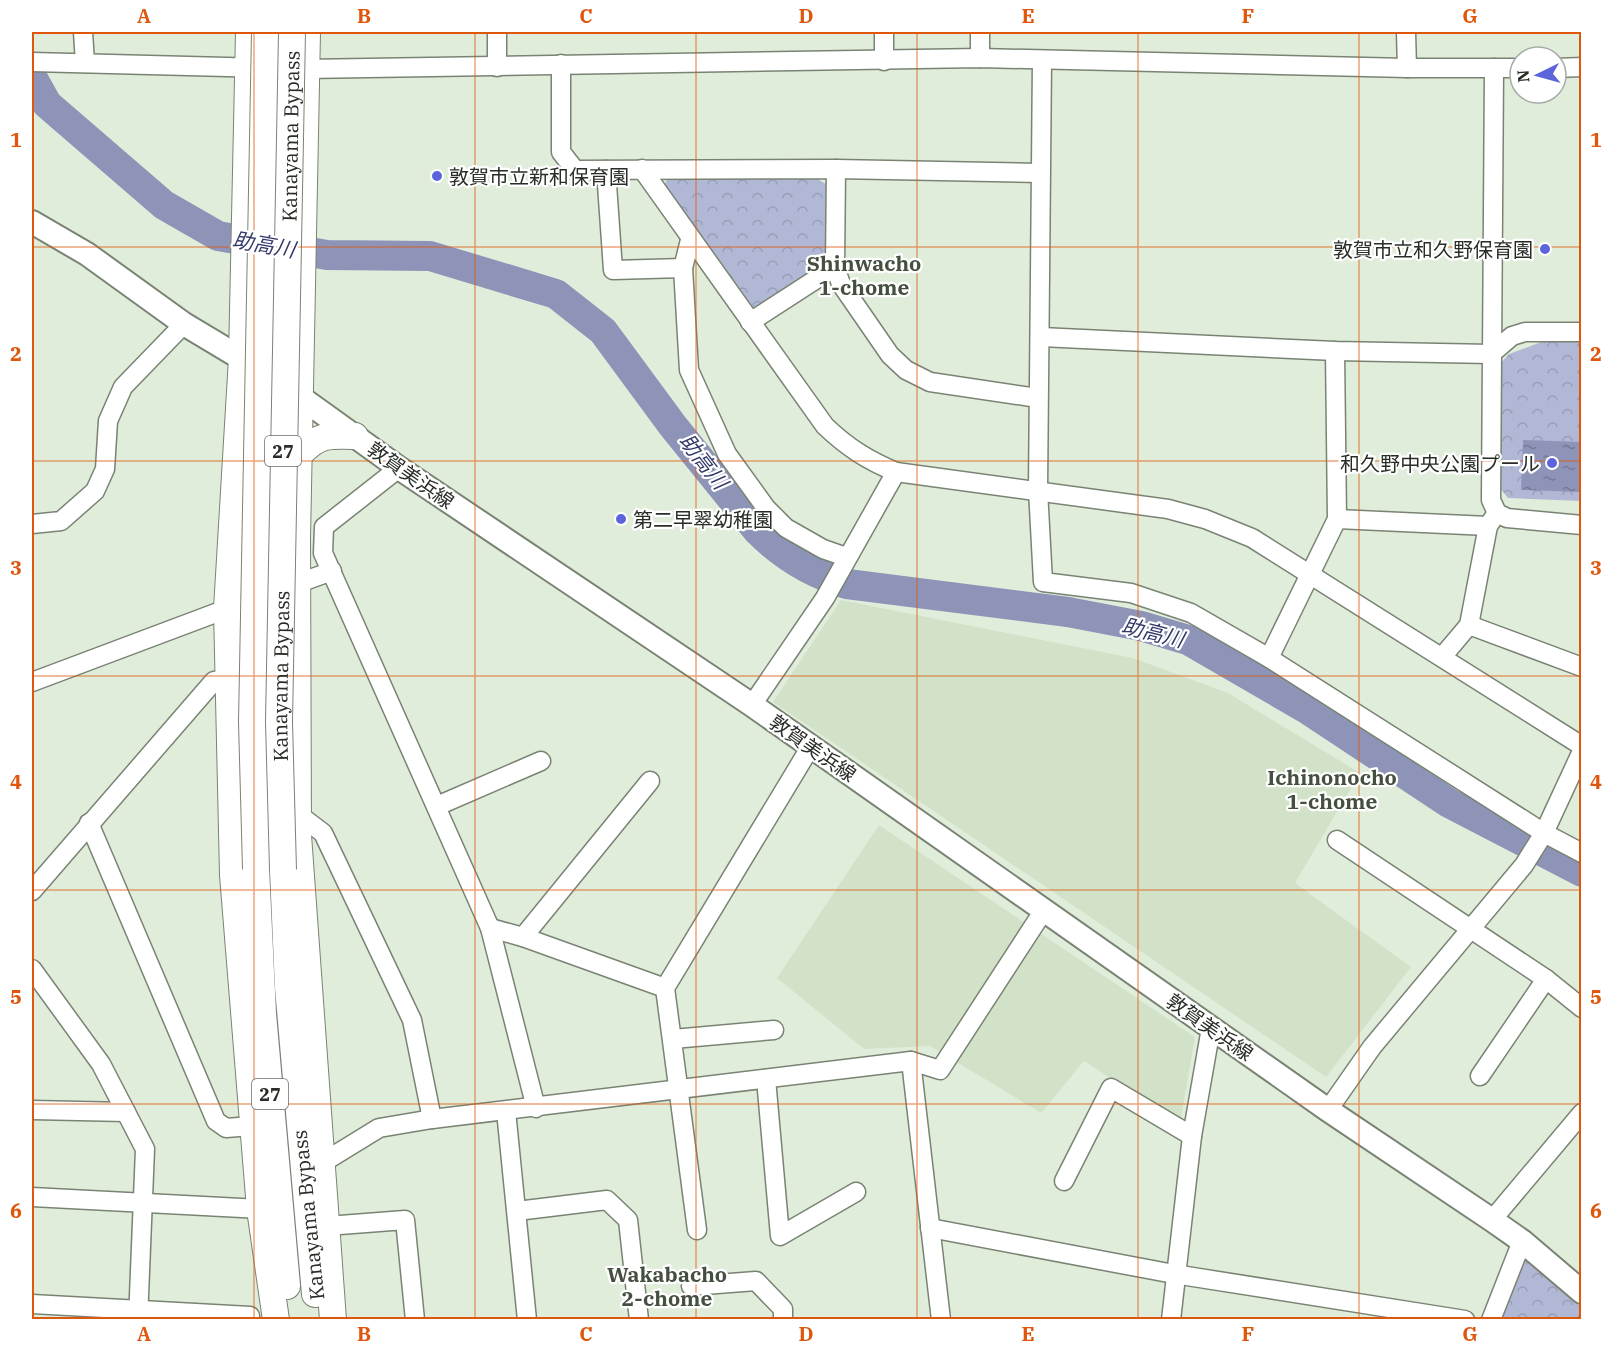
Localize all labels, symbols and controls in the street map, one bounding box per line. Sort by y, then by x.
text: A [137,2,151,29]
text: B [357,2,371,29]
text: C [579,2,593,29]
text: D [798,2,814,29]
text: E [1021,2,1035,29]
text: F [1242,2,1254,29]
text: G [1462,2,1478,29]
north arrow [1508,45,1568,105]
street label: Kanayama Bypass [275,50,305,222]
text: N [1513,69,1534,83]
text: 1 [10,126,22,153]
text: 1 [1590,126,1602,153]
place label: 敦賀市立新和保育園 [449,163,629,190]
marker: 敦賀市立新和保育園 [430,169,444,183]
water label: 助高川 [231,225,299,264]
place label: 敦賀市立和久野保育園 [1333,236,1533,263]
marker: 敦賀市立和久野保育園 [1538,242,1552,256]
district label: Shinwacho 1-chome [807,249,921,301]
text: 2 [10,340,22,367]
text: 2 [1590,340,1602,367]
water label: 助高川 [674,428,736,496]
street label: 敦賀美浜線 [362,435,460,515]
road number: 27 [265,436,301,466]
place label: 和久野中央公園プール [1340,450,1540,477]
marker: 和久野中央公園プール [1545,456,1559,470]
place label: 第二早翠幼稚園 [633,506,773,533]
marker: 第二早翠幼稚園 [614,512,628,526]
text: 3 [10,554,22,581]
text: 3 [1590,554,1602,581]
street label: Kanayama Bypass [265,590,295,762]
water label: 助高川 [1119,611,1189,654]
street label: 敦賀美浜線 [764,708,862,788]
district label: Ichinonocho 1-chome [1267,763,1397,815]
text: 4 [10,768,22,795]
text: 4 [1590,768,1602,795]
text: 5 [10,983,22,1010]
text: 5 [1590,983,1602,1010]
street label: 敦賀美浜線 [1161,987,1259,1067]
road number: 27 [252,1079,288,1109]
street label: Kanayama Bypass [286,1129,330,1301]
text: 6 [10,1197,22,1224]
text: 6 [1590,1197,1602,1224]
district label: Wakabacho 2-chome [607,1260,727,1312]
text: A [137,1320,151,1347]
text: B [357,1320,371,1347]
text: C [579,1320,593,1347]
text: D [798,1320,814,1347]
text: E [1021,1320,1035,1347]
text: F [1242,1320,1254,1347]
text: G [1462,1320,1478,1347]

